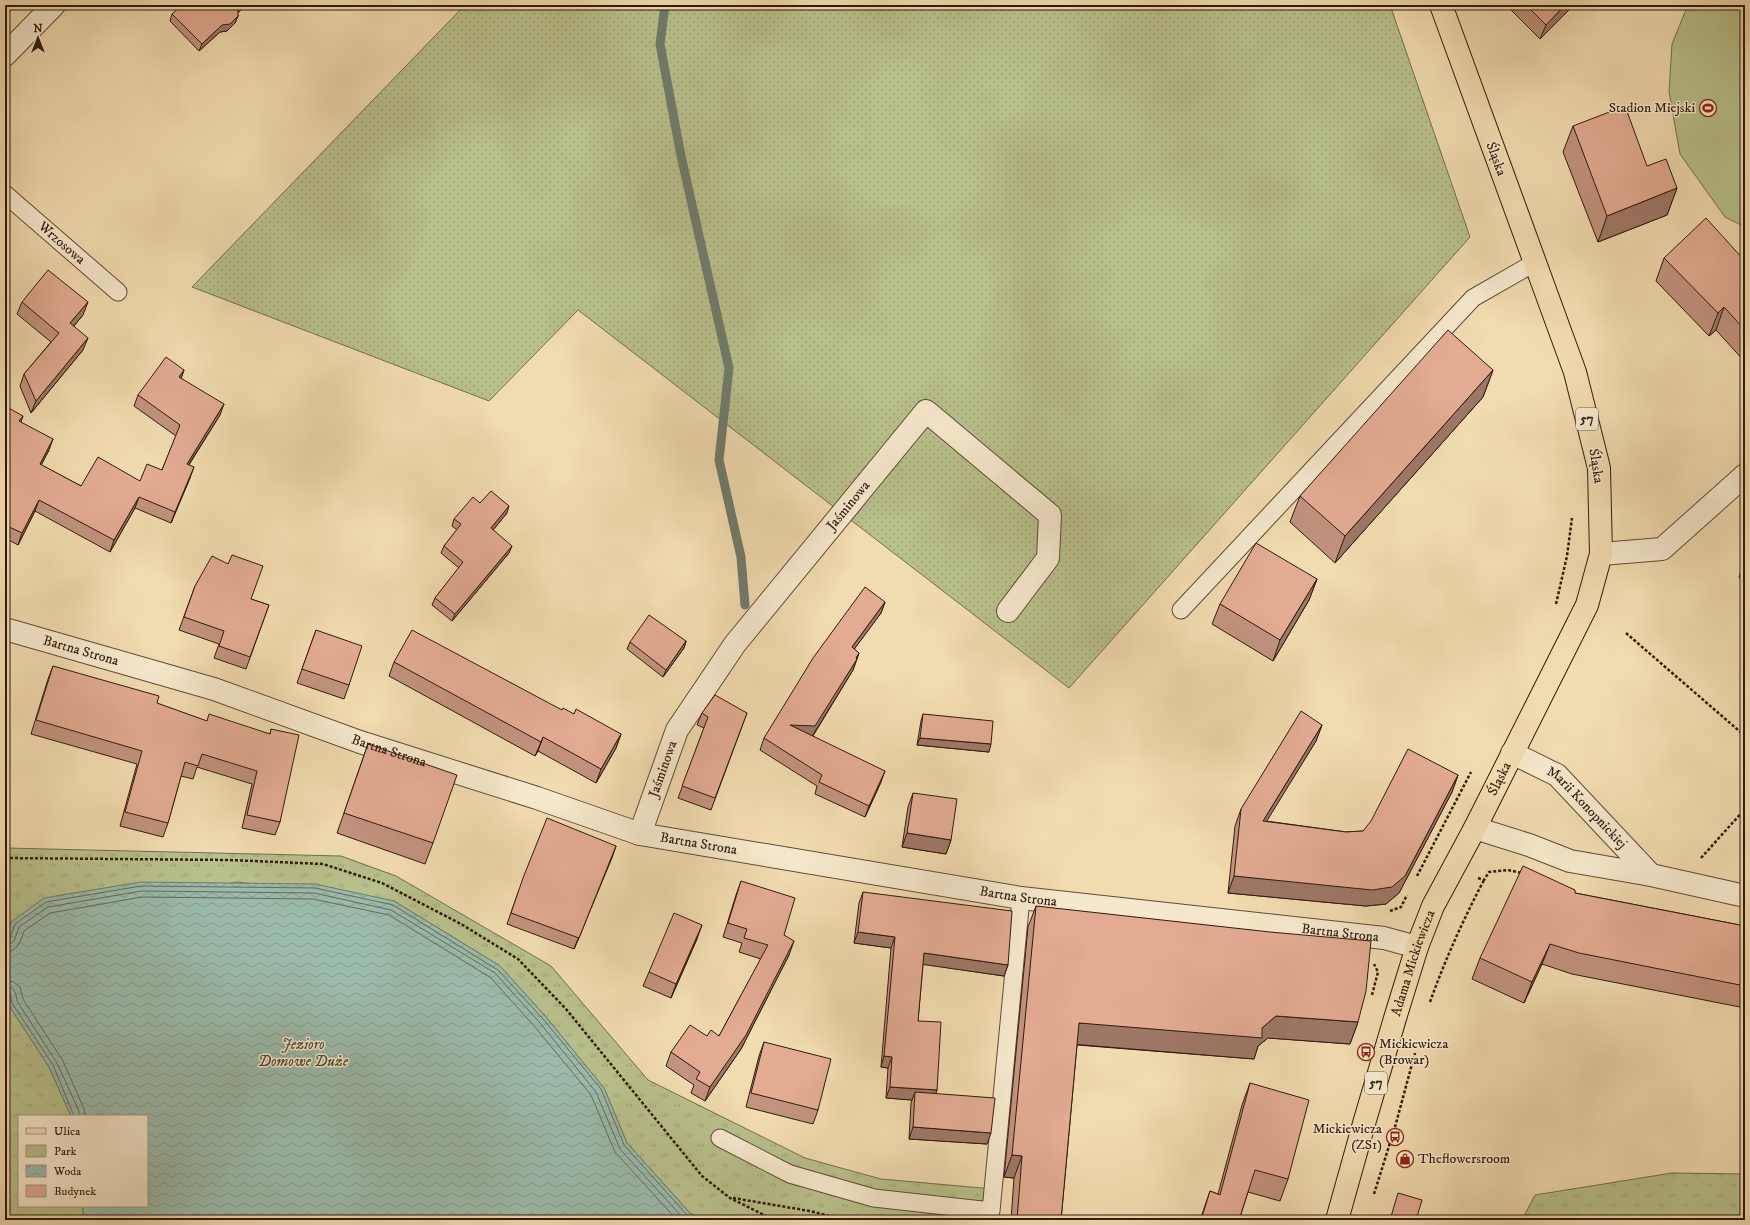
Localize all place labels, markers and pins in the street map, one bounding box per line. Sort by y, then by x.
sports icon: Stadion Miejski [1698,98,1718,118]
place label: Stadion Miejski [1609,99,1695,117]
place label: Mickiewicza (Browar) [1379,1035,1448,1069]
bus stop icon: Mickiewicza (Browar) [1356,1042,1376,1062]
place label: Mickiewicza (ZS1) [1313,1120,1382,1154]
bus stop icon: Mickiewicza (ZS1) [1385,1127,1405,1147]
shop icon: Theflowersroom [1395,1149,1415,1169]
place label: Theflowersroom [1418,1150,1511,1168]

